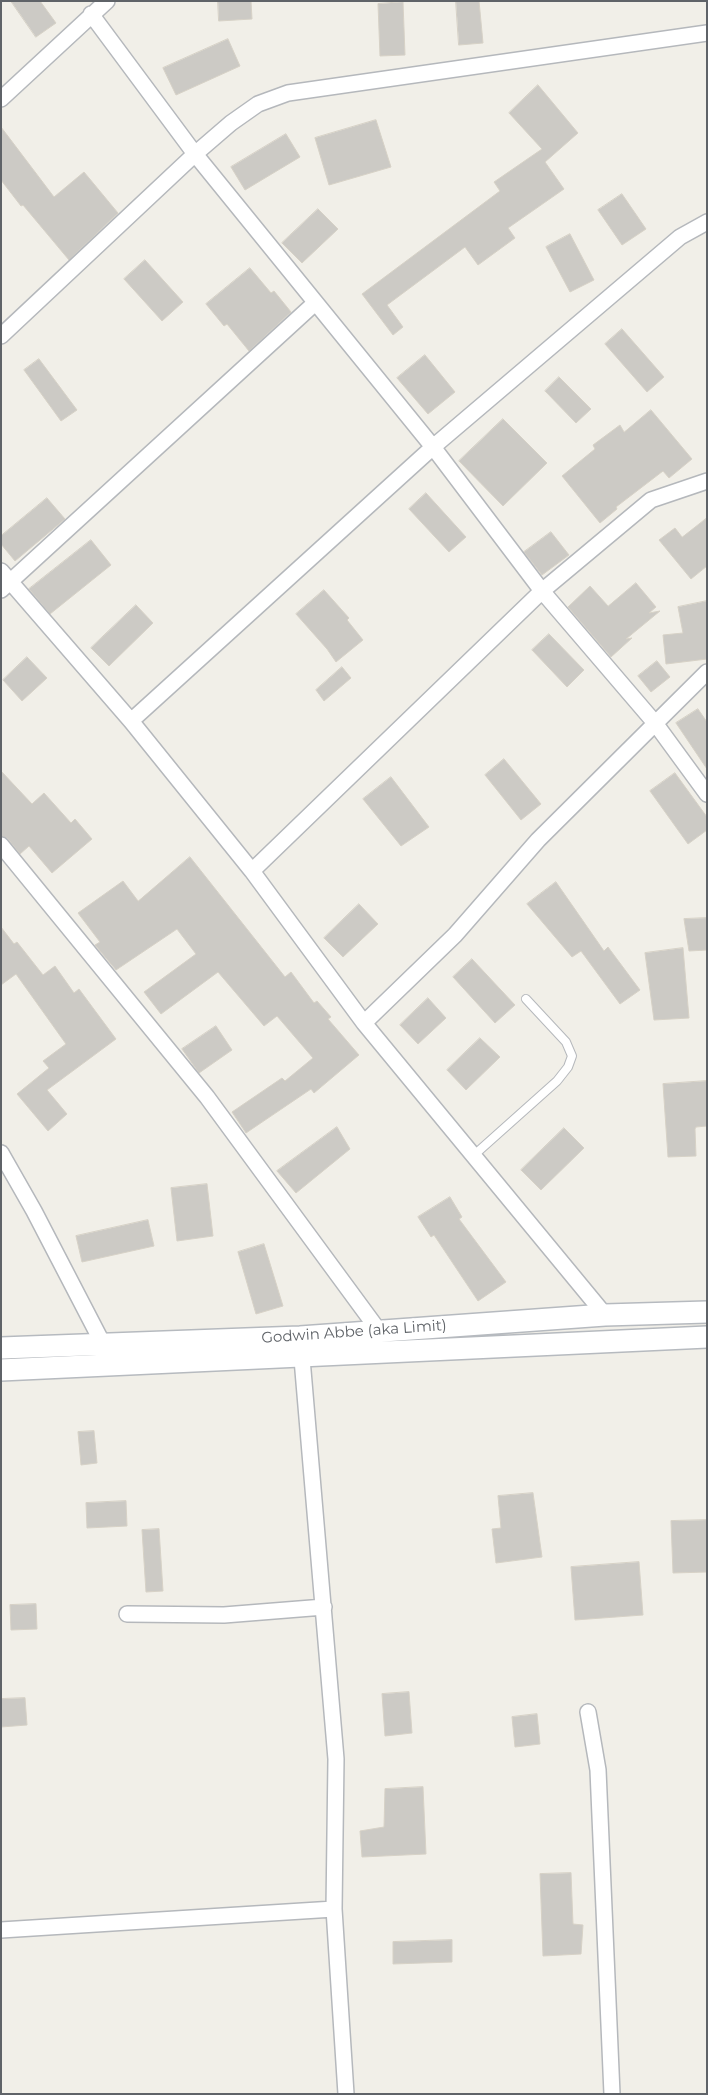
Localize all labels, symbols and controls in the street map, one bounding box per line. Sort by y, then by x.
street label: Godwin Abbe (aka Limit) [261,1317,447,1347]

